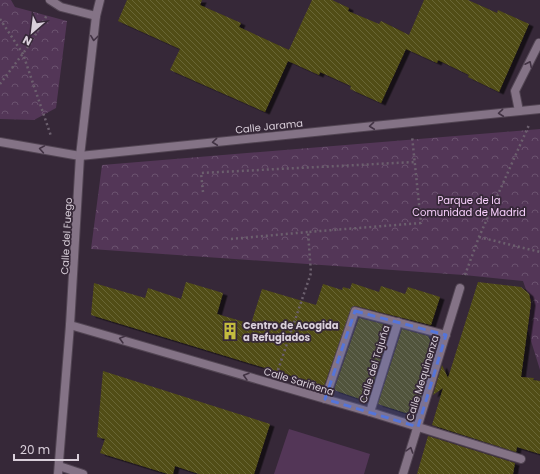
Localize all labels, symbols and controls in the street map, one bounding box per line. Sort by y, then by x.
north arrow [12,12,52,52]
text: N [20,32,35,50]
one-way arrow [90,35,99,41]
one-way arrow [524,60,532,68]
one-way arrow [498,108,504,117]
street label: Calle Jarama [235,115,304,138]
one-way arrow [369,121,375,130]
one-way arrow [212,137,218,146]
one-way arrow [39,145,45,154]
park label: Parque de la Comunidad de Madrid [412,193,526,220]
street label: Calle del Fuego [57,197,76,275]
place label: Centro de Acogida a Refugiados [243,318,339,345]
building icon: Centro de Acogida a Refugiados [220,321,240,341]
street label: Calle del Tajuña [356,323,393,405]
street label: Calle Mequinenza [402,333,443,423]
one-way arrow [118,336,125,344]
street label: Calle Sariñena [262,364,336,399]
one-way arrow [243,372,250,381]
scale bar [14,436,78,462]
text: 20 m [20,441,50,458]
one-way arrow [406,447,414,454]

